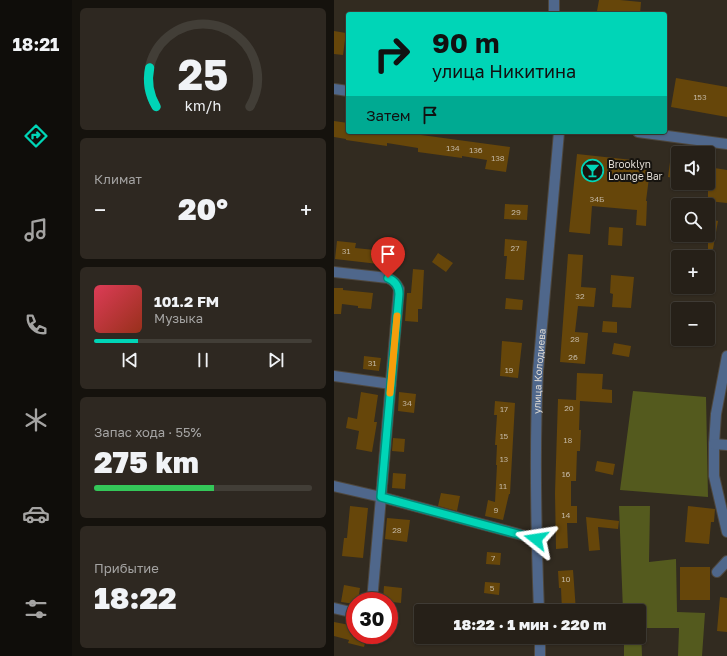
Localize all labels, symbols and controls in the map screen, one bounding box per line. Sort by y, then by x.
text: 90 m [432,26,499,59]
icon: right [366,28,418,80]
text: 18:21 [13,33,59,55]
text: 25 [178,49,228,99]
text: улица Никитина [432,60,576,82]
house number: 153 [693,92,707,102]
text: km/h [185,96,221,113]
icon: arrive [419,104,441,126]
text: Затем [366,106,411,124]
icon: directions [22,122,50,150]
house number: 134 [446,143,460,153]
house number: 136 [469,145,483,155]
map controls [671,146,715,346]
button: sound [671,146,715,190]
house number: 138 [491,153,505,163]
bar icon: Brooklyn Lounge Bar [579,157,605,183]
place label: Brooklyn Lounge Bar [608,158,663,182]
text: Климат [94,171,142,187]
text: 20° [178,191,228,227]
house number: 34Б [590,194,604,204]
text: − [94,196,106,223]
text: + [300,196,312,223]
button: search [671,198,715,242]
house number: 29 [511,207,521,217]
icon: music [22,216,50,244]
pin [371,237,405,278]
icon: arrive [377,243,399,265]
house number: 27 [511,243,519,253]
house number: 31 [342,246,350,256]
button: + [671,250,715,294]
house number: 32 [575,291,585,301]
text: 101.2 FM [154,292,219,310]
button: − [671,302,715,346]
text: Музыка [154,310,203,326]
icon: phone [22,311,50,339]
street label: улица Колодиева [530,328,548,414]
house number: 28 [570,334,580,344]
icon: previous [119,349,141,371]
icon: pause [192,349,214,371]
icon: next [265,349,287,371]
house number: 26 [568,352,578,362]
house number: 31 [368,358,376,368]
house number: 19 [505,365,514,375]
house number: 34 [402,398,412,408]
house number: 20 [564,403,574,413]
house number: 17 [500,404,508,414]
icon: climate [22,406,50,434]
text: Запас хода · 55% [94,424,201,440]
house number: 15 [500,431,509,441]
house number: 18 [564,435,572,445]
text: 275 km [94,444,199,480]
house number: 13 [500,454,509,464]
house number: 16 [562,469,571,479]
house number: 11 [499,481,507,491]
icon: car [22,500,50,528]
house number: 9 [494,505,499,515]
house number: 14 [562,510,570,520]
position arrow [515,518,557,560]
house number: 28 [392,525,402,535]
house number: 7 [491,553,495,563]
text: Прибытие [94,560,159,576]
house number: 10 [562,574,570,584]
text: 18:22 [94,580,177,616]
house number: 5 [490,583,495,593]
speed limit sign: 30 [346,592,398,644]
icon: filters [22,595,50,623]
text: 18:22 · 1 мин · 220 m [454,615,606,633]

